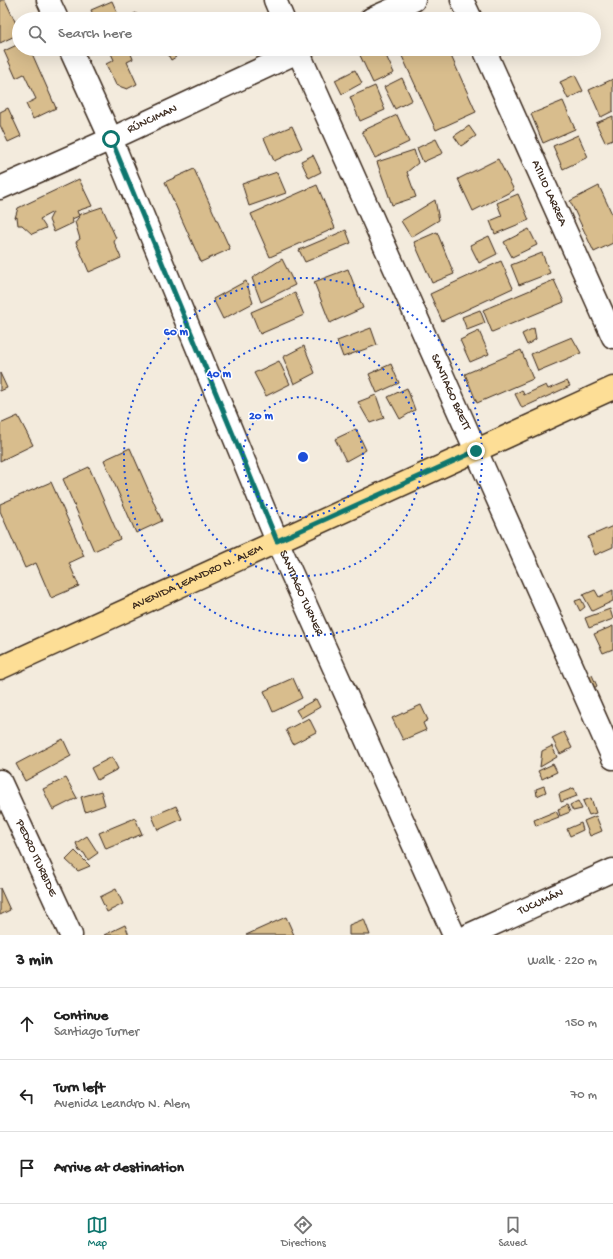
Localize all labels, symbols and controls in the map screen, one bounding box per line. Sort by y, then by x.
search box [12,12,601,56]
icon: search [26,23,48,45]
text: Search here [58,25,132,43]
street label: RÚNCIMAN [125,102,180,137]
route start [102,130,120,148]
street label: ATILIO LARREA [528,158,570,229]
text: 60 m [164,326,189,340]
street label: SANTIAGO BRETT [427,352,474,434]
text: 40 m [206,368,231,382]
text: 20 m [249,410,274,424]
route end [467,442,485,460]
centre of rings [296,450,310,464]
street label: AVENIDA LEANDRO N. ALEM [130,542,266,614]
street label: SANTIAGO TURNER [275,548,326,639]
street label: PEDRO ITURBIDE [11,816,60,899]
street label: TUCUMÁN [515,886,566,919]
text: 3 min [16,951,53,971]
text: Walk · 220 m [527,954,597,969]
text: Continue [54,1007,108,1025]
icon: ahead [16,1013,38,1035]
text: 150 m [565,1016,597,1031]
text: Santiago Turner [54,1025,139,1040]
text: Turn left [54,1079,105,1097]
icon: left [16,1085,38,1107]
text: 70 m [571,1088,597,1103]
text: Avenida Leandro N. Alem [54,1097,190,1112]
icon: arrive [16,1157,38,1179]
text: Arrive at destination [54,1159,184,1177]
tab: Map [86,1214,108,1250]
tab: Directions [281,1214,326,1250]
tab: Saved [498,1214,527,1250]

